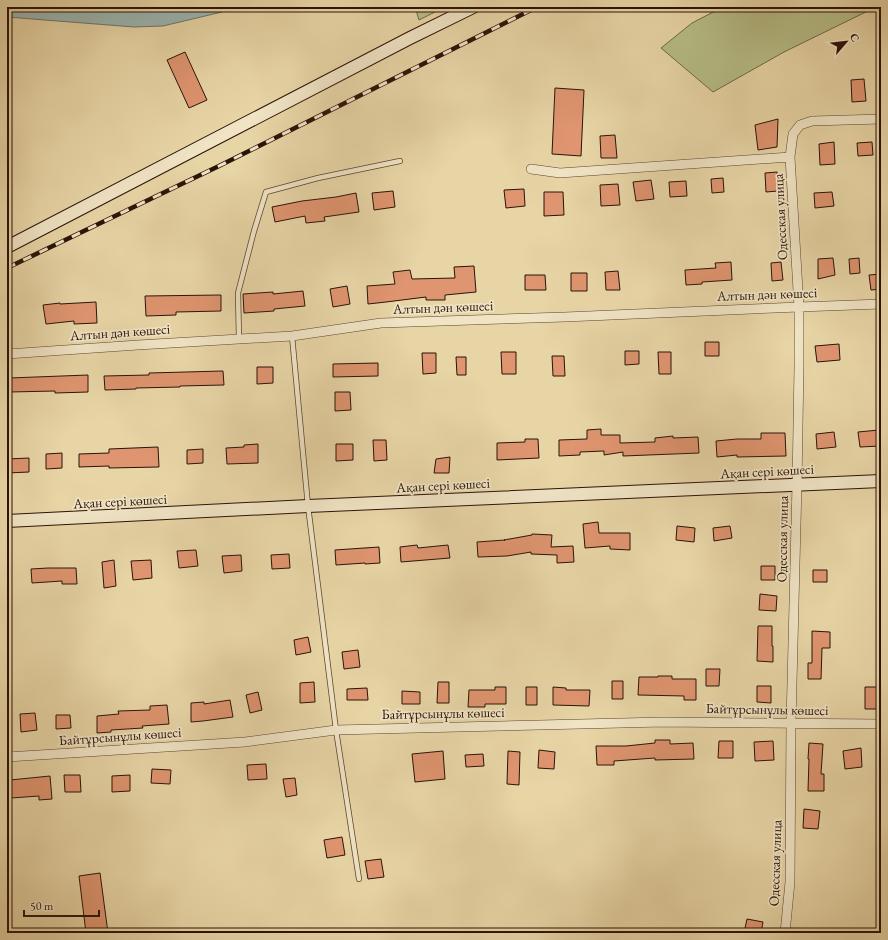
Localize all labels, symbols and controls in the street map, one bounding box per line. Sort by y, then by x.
north arrow [826,22,866,62]
text: С [847,31,863,44]
street label: Одесская улица [769,173,791,261]
street label: Алтын дән көшесі [716,283,818,305]
street label: Алтын дән көшесі [392,296,494,318]
street label: Алтын дән көшесі [68,319,171,345]
street label: Ақан сері көшесі [719,460,815,482]
street label: Ақан сері көшесі [395,474,491,496]
street label: Ақан сері көшесі [72,490,168,512]
street label: Одесская улица [772,495,792,583]
street label: Байтұрсынұлы көшесі [705,699,829,719]
street label: Байтұрсынұлы көшесі [381,703,505,723]
street label: Байтұрсынұлы көшесі [58,723,183,749]
street label: Одесская улица [764,819,786,907]
scale bar [24,892,99,918]
text: 50 m [30,898,54,914]

